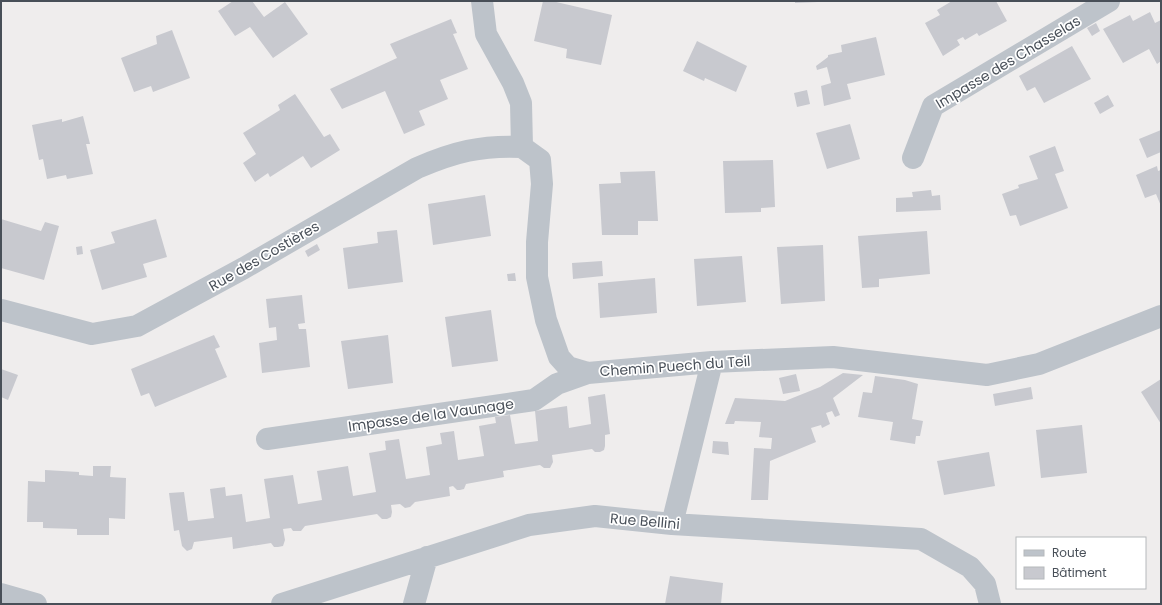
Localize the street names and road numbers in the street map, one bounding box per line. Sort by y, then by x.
street label: Impasse des Chasselas [932,11,1084,113]
street label: Rue des Costières [205,216,323,296]
street label: Chemin Puech du Teil [599,351,751,381]
street label: Impasse de la Vaunage [347,393,515,437]
street label: Rue Bellini [609,508,681,534]

